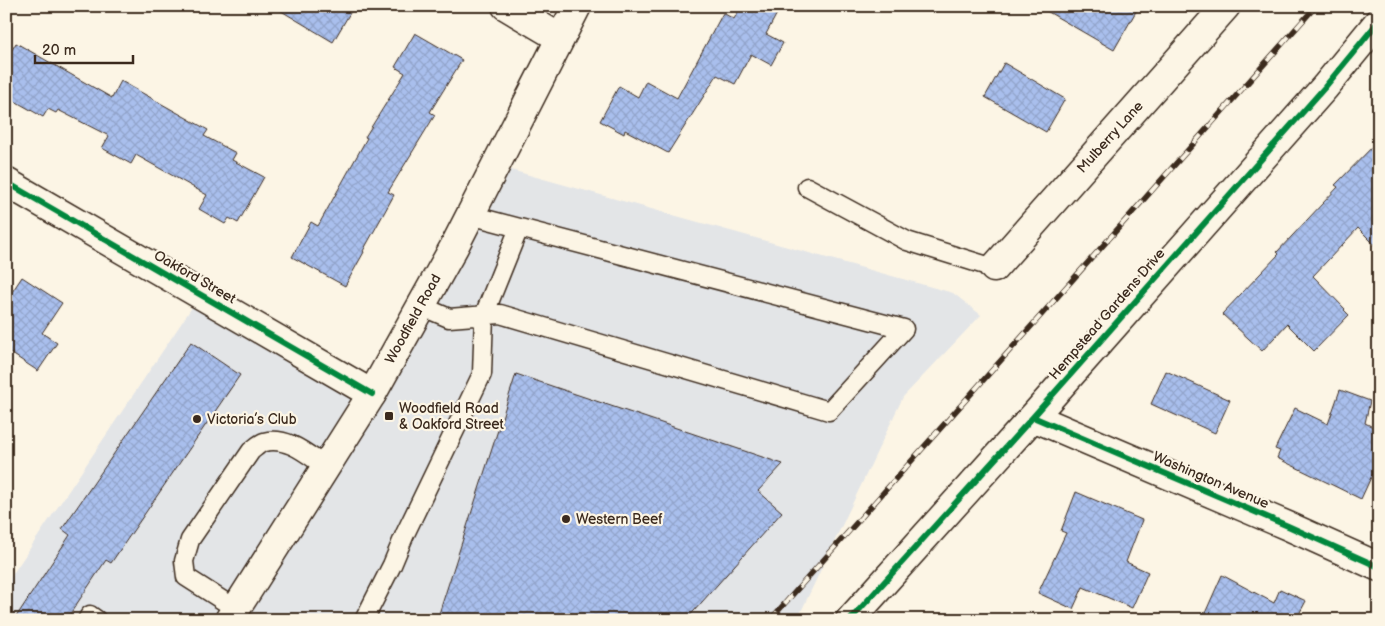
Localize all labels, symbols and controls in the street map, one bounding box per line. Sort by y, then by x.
scale bar [35,32,132,64]
text: 20 m [42,41,76,60]
street label: Mulberry Lane [1073,98,1147,176]
street label: Hempstead Gardens Drive [1045,245,1169,383]
street label: Oakford Street [151,247,240,308]
street label: Woodfield Road [381,271,445,367]
place label: Woodfield Road & Oakford Street [399,400,505,433]
marker: Woodfield Road & Oakford Street [383,410,395,422]
place label: Victoria’s Club [207,411,297,428]
marker: Victoria’s Club [191,413,203,425]
street label: Washington Avenue [1150,448,1272,512]
place label: Western Beef [576,511,663,528]
marker: Western Beef [560,513,572,525]

